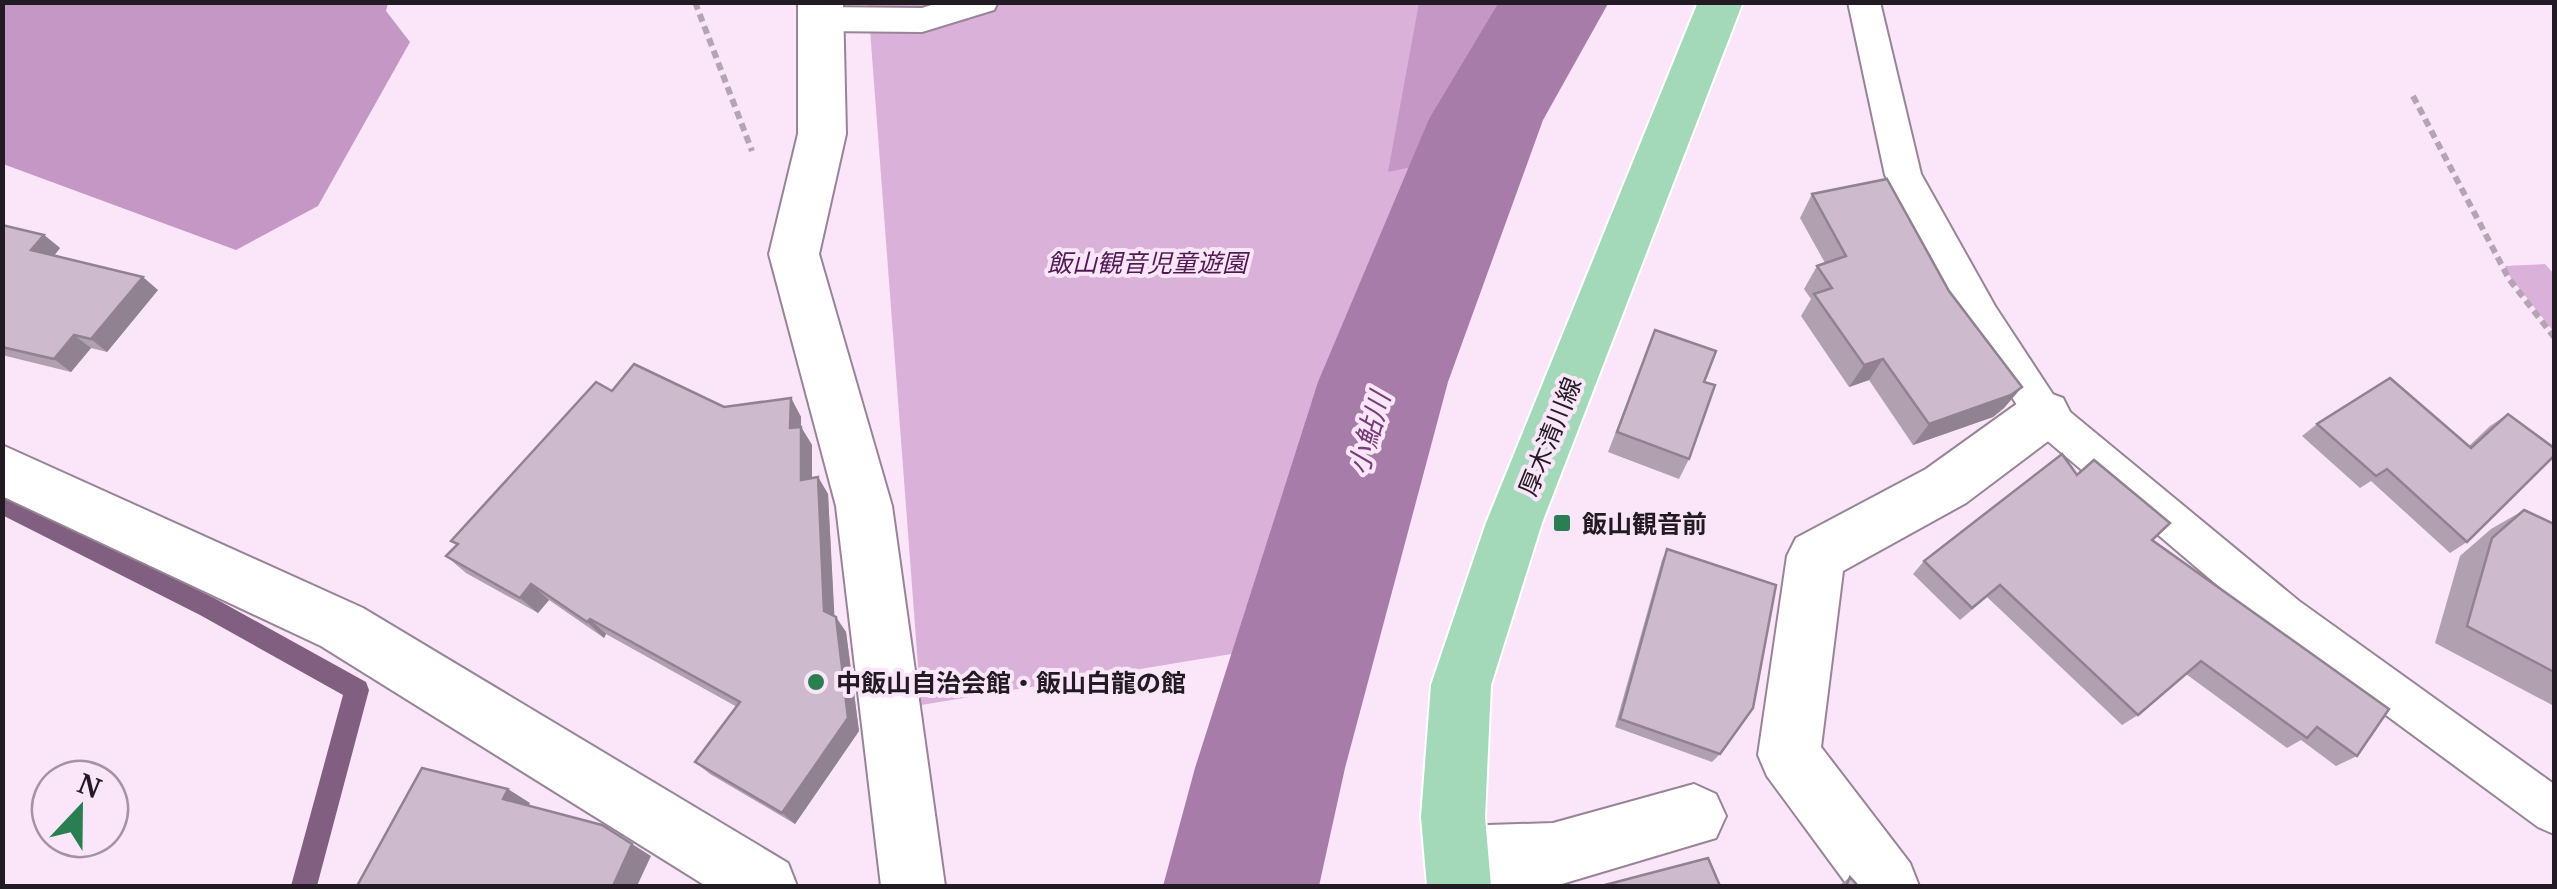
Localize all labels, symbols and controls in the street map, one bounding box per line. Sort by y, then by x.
park label: 飯山観音児童遊園 [1047,245,1250,279]
street label: 厚木清川線 [1510,372,1588,500]
water label: 小鮎川 [1338,385,1399,479]
place label: 飯山観音前 [1582,506,1707,540]
marker: 飯山観音前 [1551,512,1573,534]
place label: 中飯山自治会館・飯山白龍の館 [836,665,1186,699]
marker: 中飯山自治会館・飯山白龍の館 [805,671,827,693]
north arrow [30,759,130,859]
text: N [72,763,107,807]

